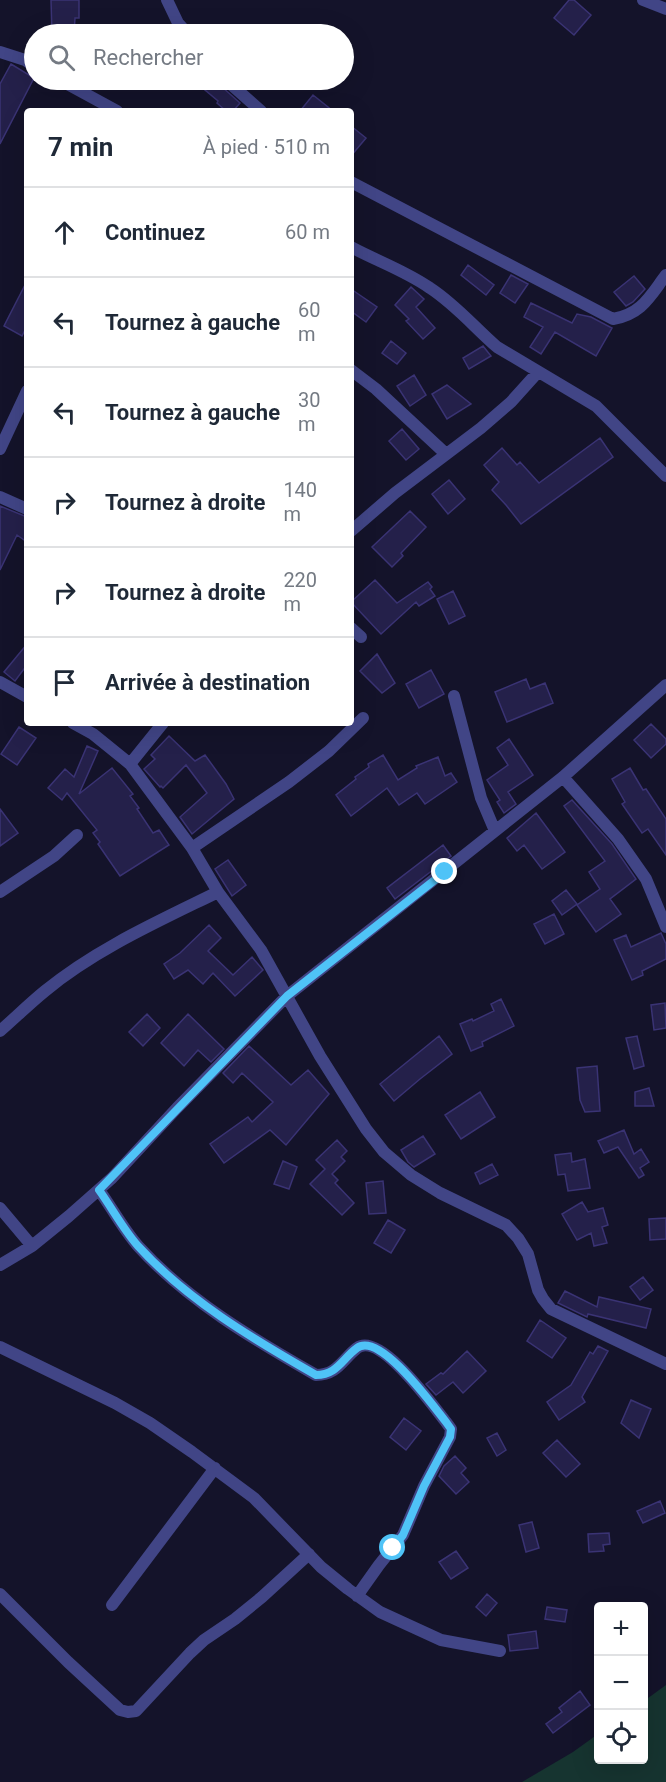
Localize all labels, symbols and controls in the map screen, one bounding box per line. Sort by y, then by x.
search box [24,24,354,90]
icon: search [45,41,78,74]
text: Rechercher [93,45,204,70]
text: 7 min [48,132,113,162]
text: À pied · 510 m [203,135,330,159]
icon: ahead [48,216,81,249]
text: Continuez [105,220,205,245]
text: 60 m [285,220,330,244]
text: 60 m [298,298,321,346]
icon: left [48,306,81,339]
text: Tournez à gauche [105,310,280,335]
text: 30 m [298,388,321,436]
icon: left [48,396,81,429]
text: Tournez à gauche [105,400,280,425]
text: 140 m [283,478,317,526]
icon: right [48,486,81,519]
text: Tournez à droite [105,490,265,515]
text: 220 m [283,568,317,616]
icon: right [48,576,81,609]
text: Tournez à droite [105,580,265,605]
icon: arrive [48,666,81,699]
text: Arrivée à destination [105,670,310,695]
route end [431,858,457,884]
route start [379,1534,405,1560]
map controls [594,1602,648,1764]
button: + [594,1602,648,1656]
button: − [594,1656,648,1710]
button: locate [594,1710,648,1764]

